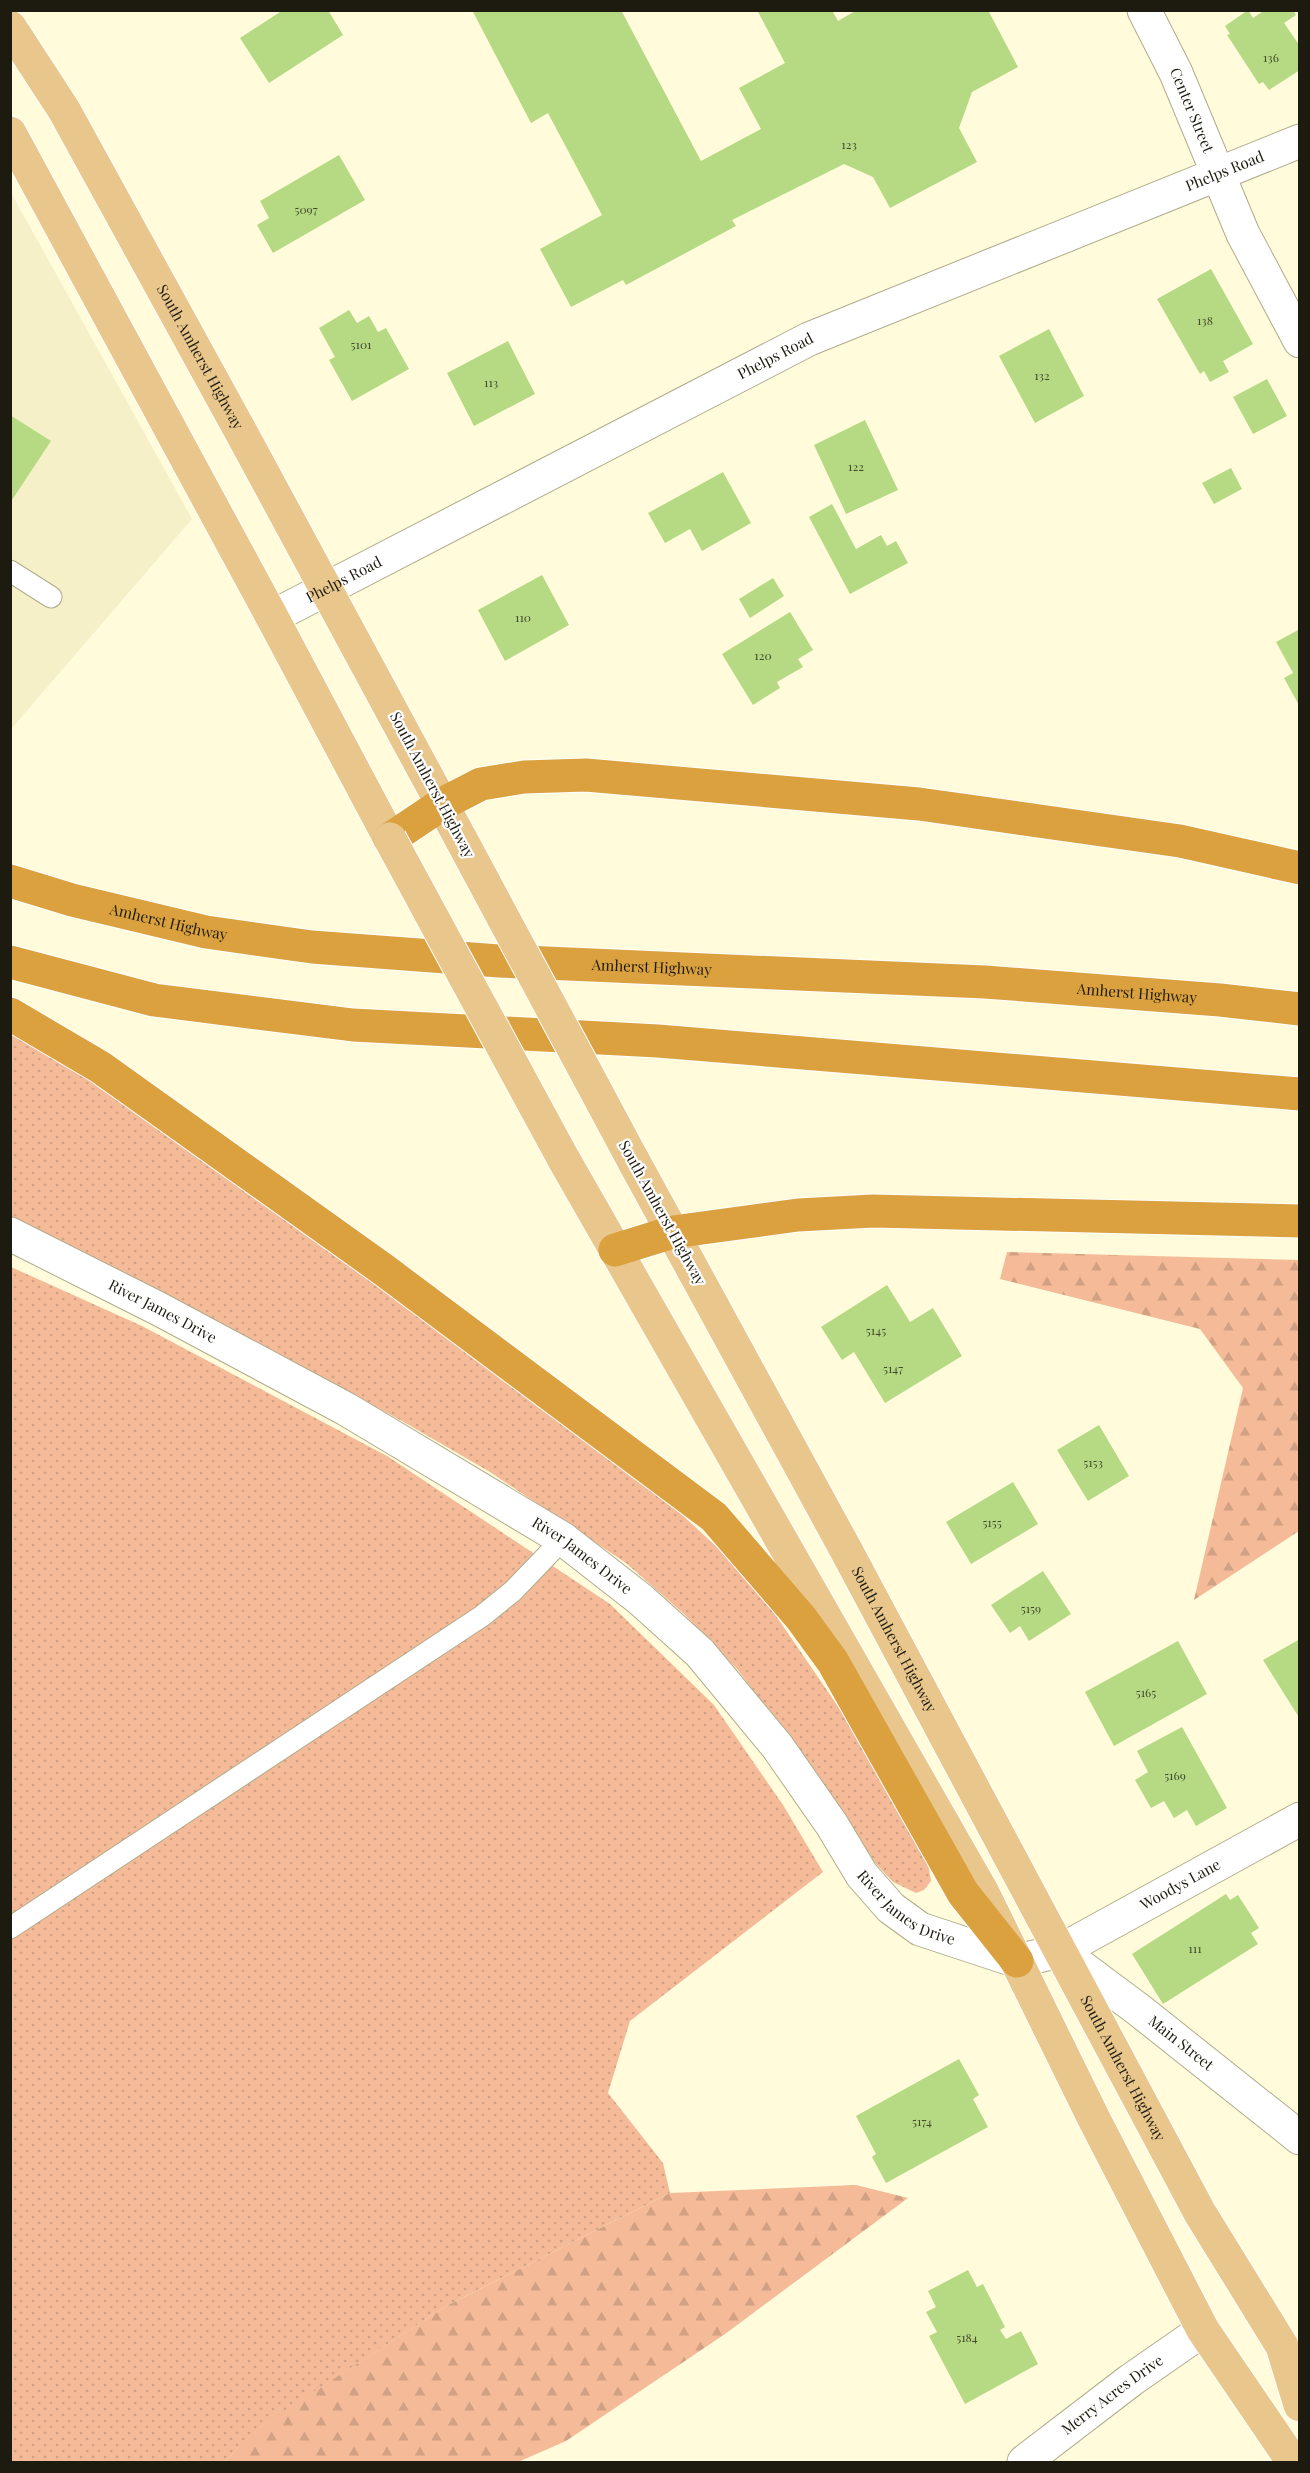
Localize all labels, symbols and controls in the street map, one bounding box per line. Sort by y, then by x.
house number: 136 [1263,49,1279,65]
street label: Center Street [1166,64,1219,156]
house number: 123 [841,136,857,152]
street label: Phelps Road [1182,146,1267,195]
house number: 5097 [294,201,318,217]
street label: South Amherst Highway [153,281,249,433]
house number: 138 [1197,312,1213,328]
street label: Phelps Road [734,327,817,383]
house number: 5101 [350,336,372,352]
house number: 132 [1034,367,1050,383]
house number: 113 [484,374,498,390]
house number: 122 [848,458,864,474]
street label: Phelps Road [302,551,385,607]
house number: 110 [515,609,531,625]
house number: 120 [754,647,772,663]
street label: South Amherst Highway [386,708,480,861]
street label: Amherst Highway [107,898,229,944]
street label: Amherst Highway [590,954,713,979]
street label: Amherst Highway [1075,978,1198,1007]
street label: South Amherst Highway [615,1137,711,1289]
street label: River James Drive [105,1274,220,1347]
house number: 5145 [866,1322,886,1338]
house number: 5147 [883,1360,903,1376]
house number: 5153 [1083,1454,1103,1470]
street label: River James Drive [529,1512,637,1598]
house number: 5155 [982,1514,1002,1530]
street label: South Amherst Highway [848,1563,942,1716]
house number: 5159 [1021,1600,1041,1616]
house number: 5165 [1136,1684,1156,1700]
house number: 5169 [1164,1767,1186,1783]
street label: Woodys Lane [1136,1854,1224,1914]
street label: River James Drive [853,1865,958,1949]
house number: 111 [1188,1940,1202,1956]
street label: South Amherst Highway [1077,1991,1171,2145]
street label: Main Street [1145,2010,1219,2075]
house number: 5174 [912,2113,932,2129]
house number: 5184 [956,2329,978,2345]
street label: Merry Acres Drive [1057,2350,1167,2439]

